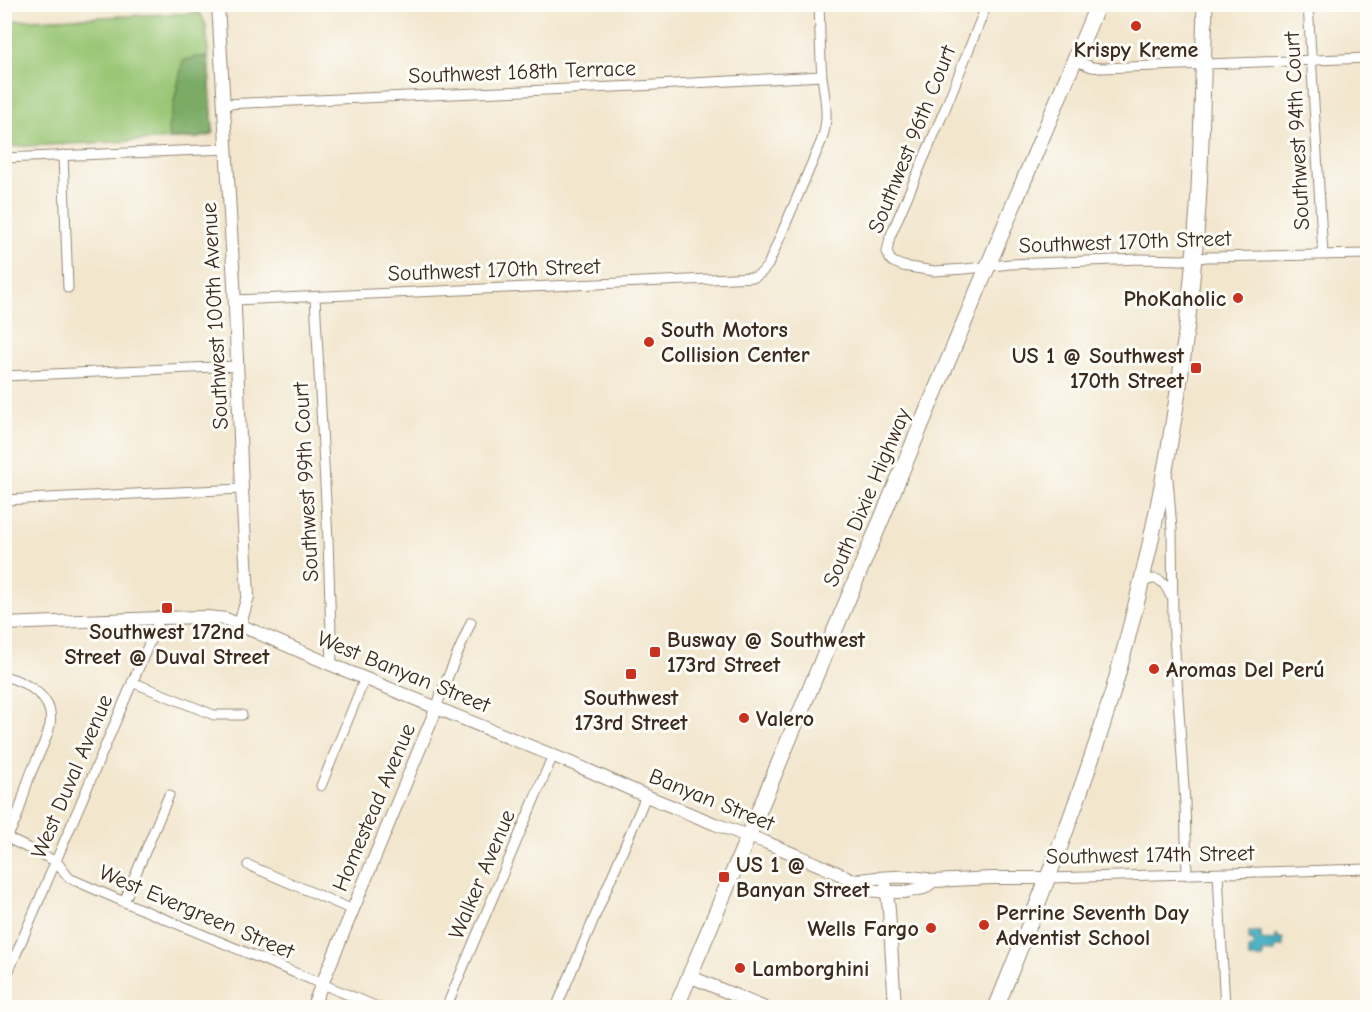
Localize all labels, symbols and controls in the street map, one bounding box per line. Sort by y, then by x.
marker: Krispy Kreme [1129,19,1143,33]
street label: Southwest 94th Court [1279,30,1315,231]
place label: Krispy Kreme [1074,37,1199,63]
street label: Southwest 96th Court [862,41,962,237]
street label: Southwest 168th Terrace [408,55,636,89]
street label: Southwest 100th Avenue [196,202,234,430]
street label: Southwest 170th Street [1018,225,1232,259]
street label: Southwest 170th Street [387,253,601,287]
place label: PhoKaholic [1123,286,1227,312]
marker: PhoKaholic [1231,291,1245,305]
place label: South Motors Collision Center [661,317,810,368]
marker: South Motors Collision Center [642,335,656,349]
place label: US 1 @ Southwest 170th Street [1012,343,1185,394]
marker: US 1 @ Southwest 170th Street [1189,361,1203,375]
street label: Southwest 99th Court [288,381,324,582]
street label: South Dixie Highway [818,404,916,591]
marker: Southwest 172nd Street @ Duval Street [160,601,174,615]
place label: Southwest 172nd Street @ Duval Street [64,619,270,670]
street label: West Banyan Street [313,625,494,719]
place label: Busway @ Southwest 173rd Street [667,627,866,678]
marker: Busway @ Southwest 173rd Street [648,645,662,659]
place label: Aromas Del Perú [1166,657,1325,683]
marker: Aromas Del Perú [1147,662,1161,676]
marker: Southwest 173rd Street [624,667,638,681]
place label: Southwest 173rd Street [574,685,688,736]
street label: West Duval Avenue [26,690,118,862]
place label: Valero [756,706,814,732]
marker: Valero [737,711,751,725]
street label: Homestead Avenue [327,719,421,895]
street label: Banyan Street [645,763,779,837]
street label: Walker Avenue [443,806,521,943]
street label: Southwest 174th Street [1046,840,1255,870]
place label: US 1 @ Banyan Street [736,852,870,903]
street label: West Evergreen Street [95,859,299,965]
marker: US 1 @ Banyan Street [717,870,731,884]
place label: Perrine Seventh Day Adventist School [996,900,1190,951]
place label: Wells Fargo [807,916,919,942]
marker: Perrine Seventh Day Adventist School [977,918,991,932]
marker: Wells Fargo [924,921,938,935]
place label: Lamborghini [752,956,869,982]
marker: Lamborghini [733,961,747,975]

